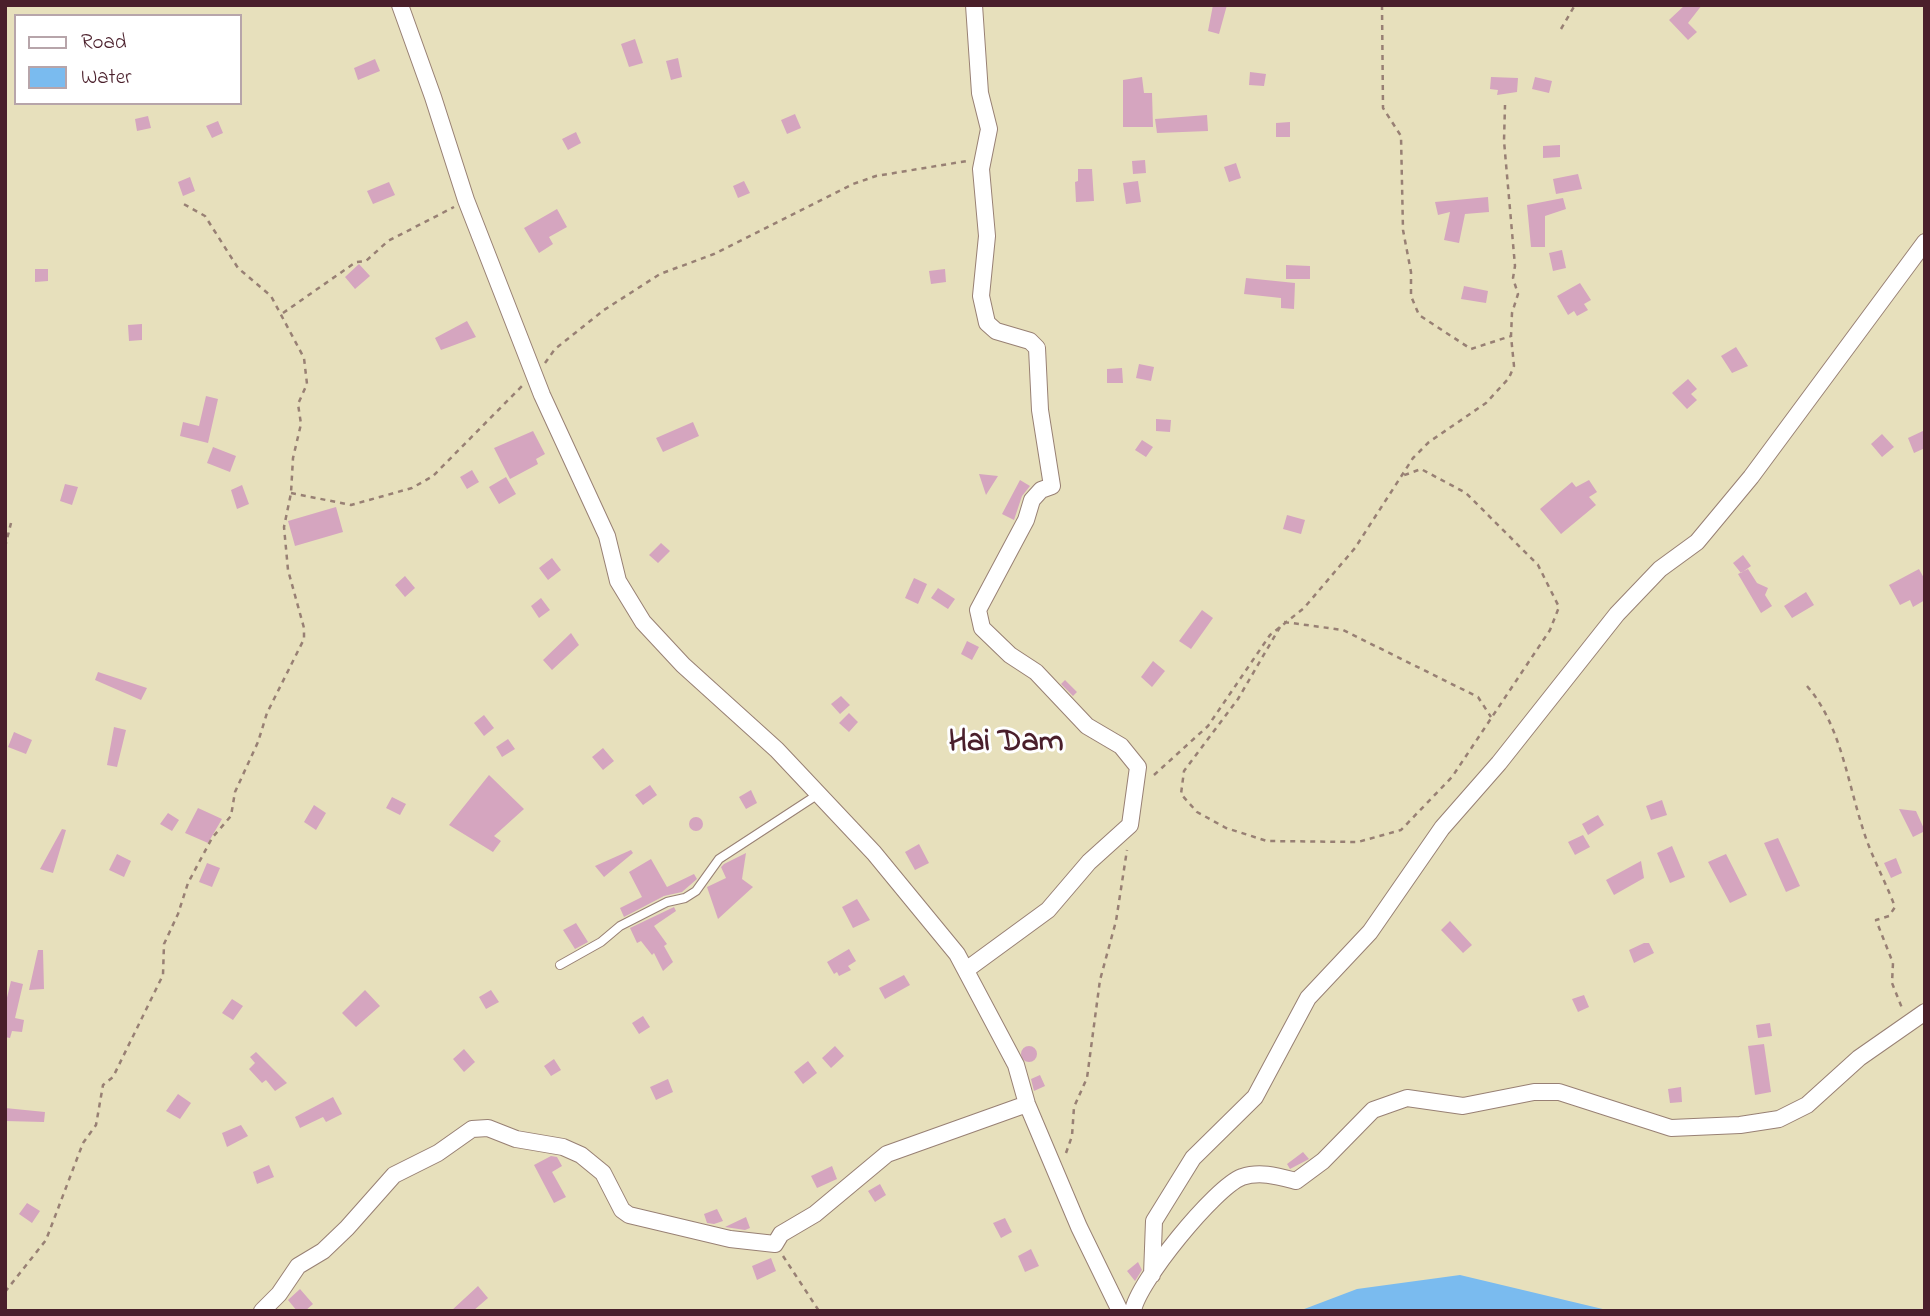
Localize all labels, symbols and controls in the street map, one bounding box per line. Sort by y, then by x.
legend [14,14,242,105]
text: Road [81,28,127,58]
text: Water [81,63,132,93]
district label: Hai Dam [948,726,1064,764]

